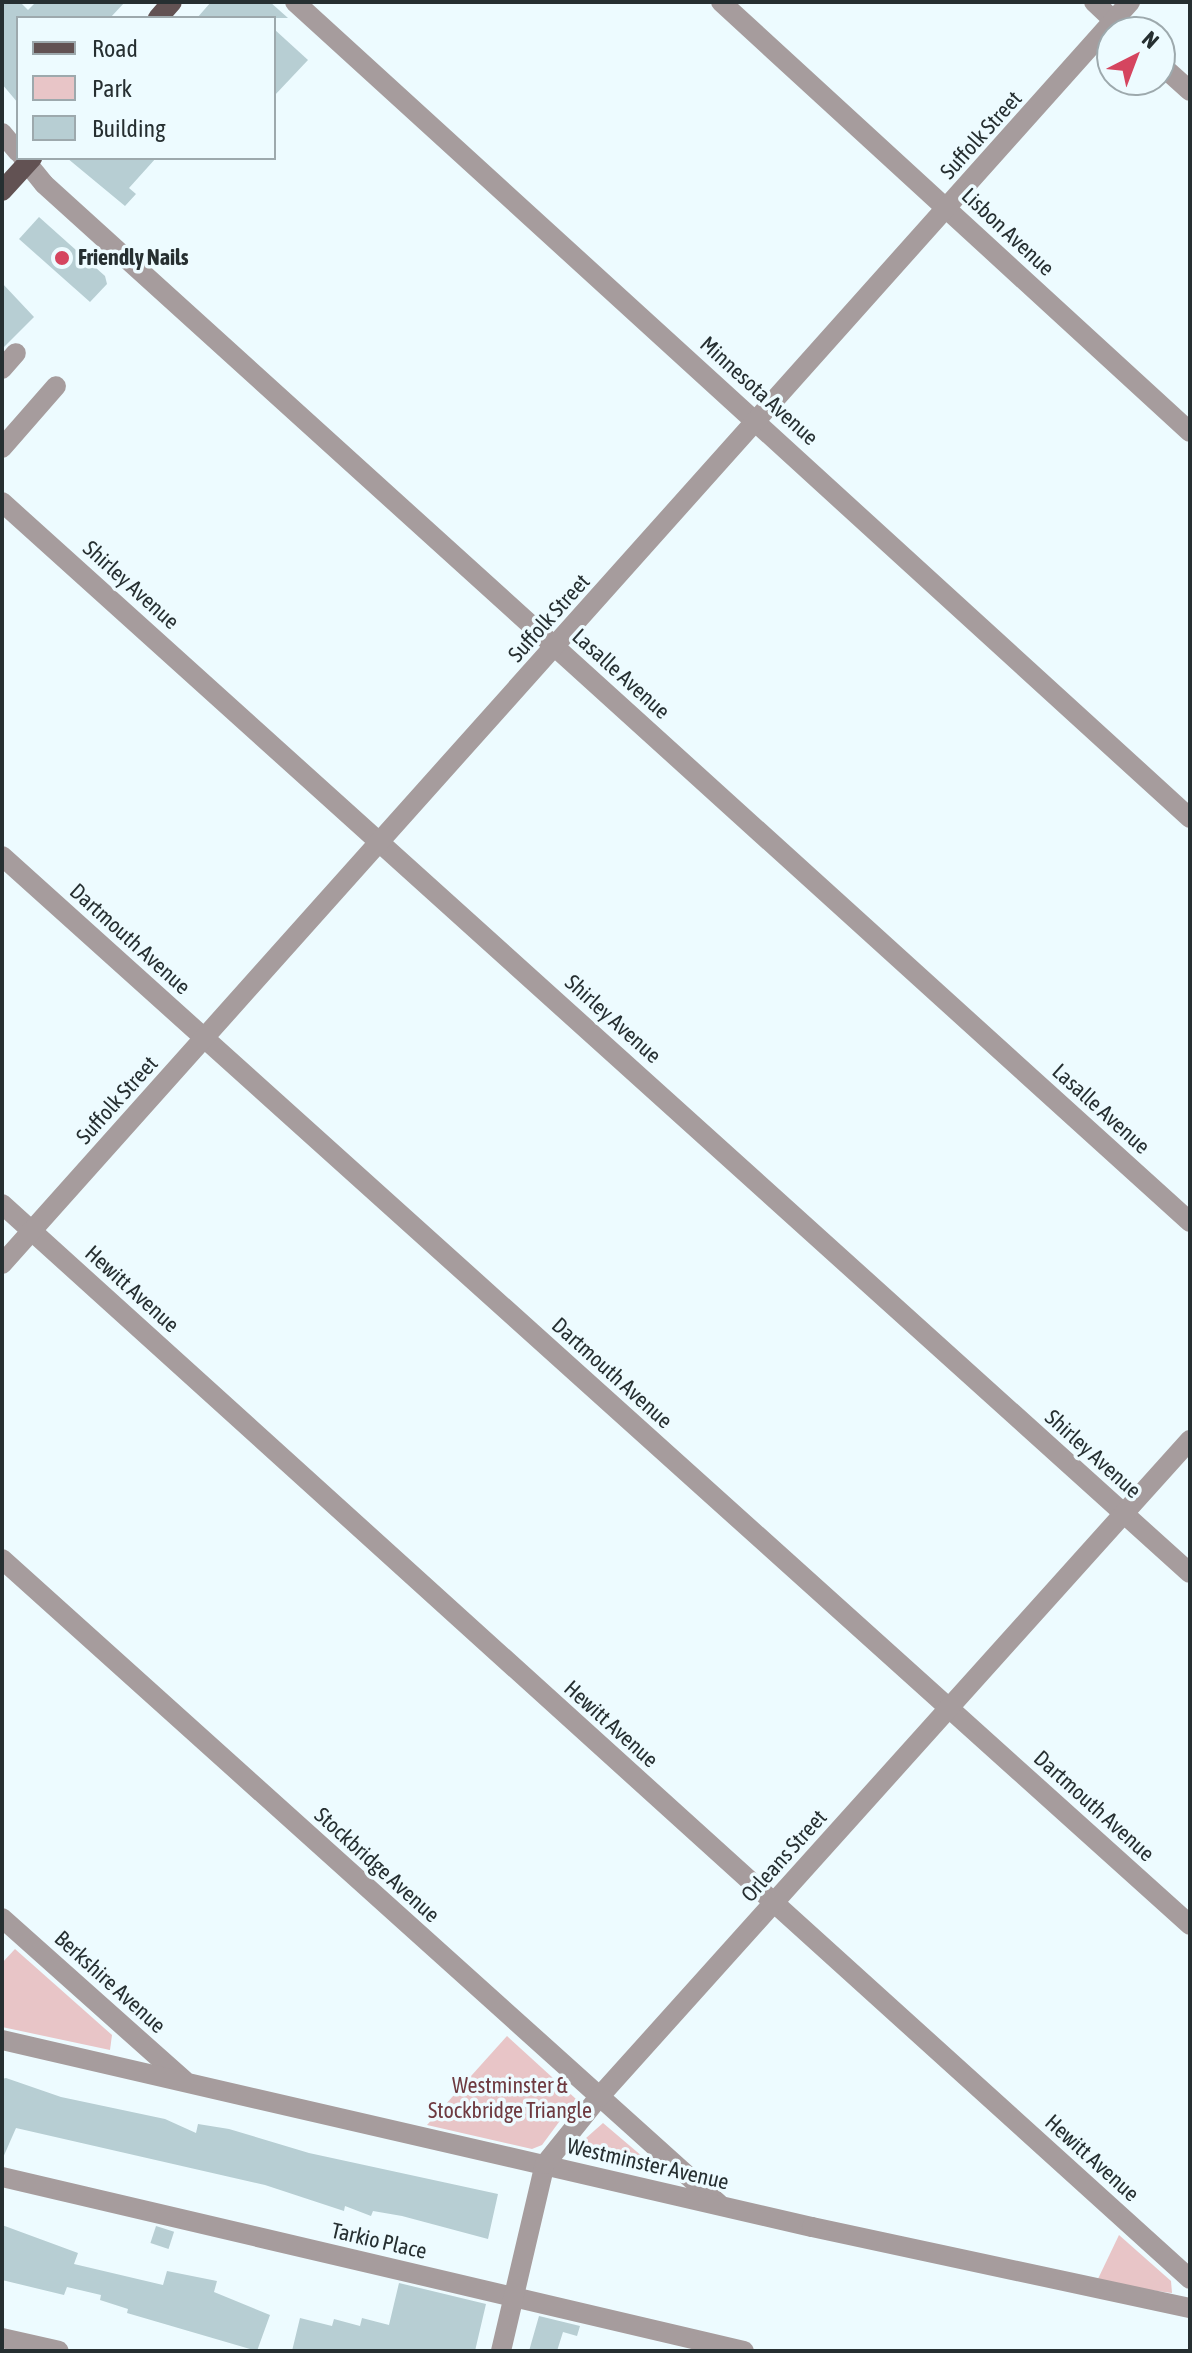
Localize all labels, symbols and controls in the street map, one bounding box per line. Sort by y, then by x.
legend [16,16,276,160]
north arrow [1096,16,1176,96]
text: N [1137,26,1164,54]
text: Road [92,35,138,62]
text: Park [92,75,132,102]
street label: Suffolk Street [935,86,1027,184]
text: Building [92,115,165,142]
street label: Lisbon Avenue [956,183,1060,281]
place label: Friendly Nails [78,245,189,271]
marker: Friendly Nails [53,249,71,267]
street label: Minnesota Avenue [695,331,823,451]
street label: Shirley Avenue [78,535,184,635]
street label: Suffolk Street [503,569,595,667]
street label: Lasalle Avenue [567,623,675,725]
street label: Dartmouth Avenue [64,878,196,1000]
street label: Shirley Avenue [560,969,666,1069]
street label: Suffolk Street [71,1051,163,1149]
street label: Lasalle Avenue [1047,1058,1155,1160]
street label: Hewitt Avenue [80,1240,184,1338]
street label: Dartmouth Avenue [546,1312,678,1434]
street label: Shirley Avenue [1040,1404,1146,1504]
street label: Hewitt Avenue [559,1675,663,1773]
street label: Dartmouth Avenue [1028,1745,1160,1867]
street label: Stockbridge Avenue [309,1802,445,1928]
street label: Orleans Street [736,1804,832,1908]
street label: Berkshire Avenue [49,1925,171,2039]
park label: Westminster & Stockbridge Triangle [428,2072,592,2124]
street label: Hewitt Avenue [1040,2109,1144,2207]
street label: Westminster Avenue [565,2133,731,2195]
street label: Tarkio Place [329,2217,429,2265]

